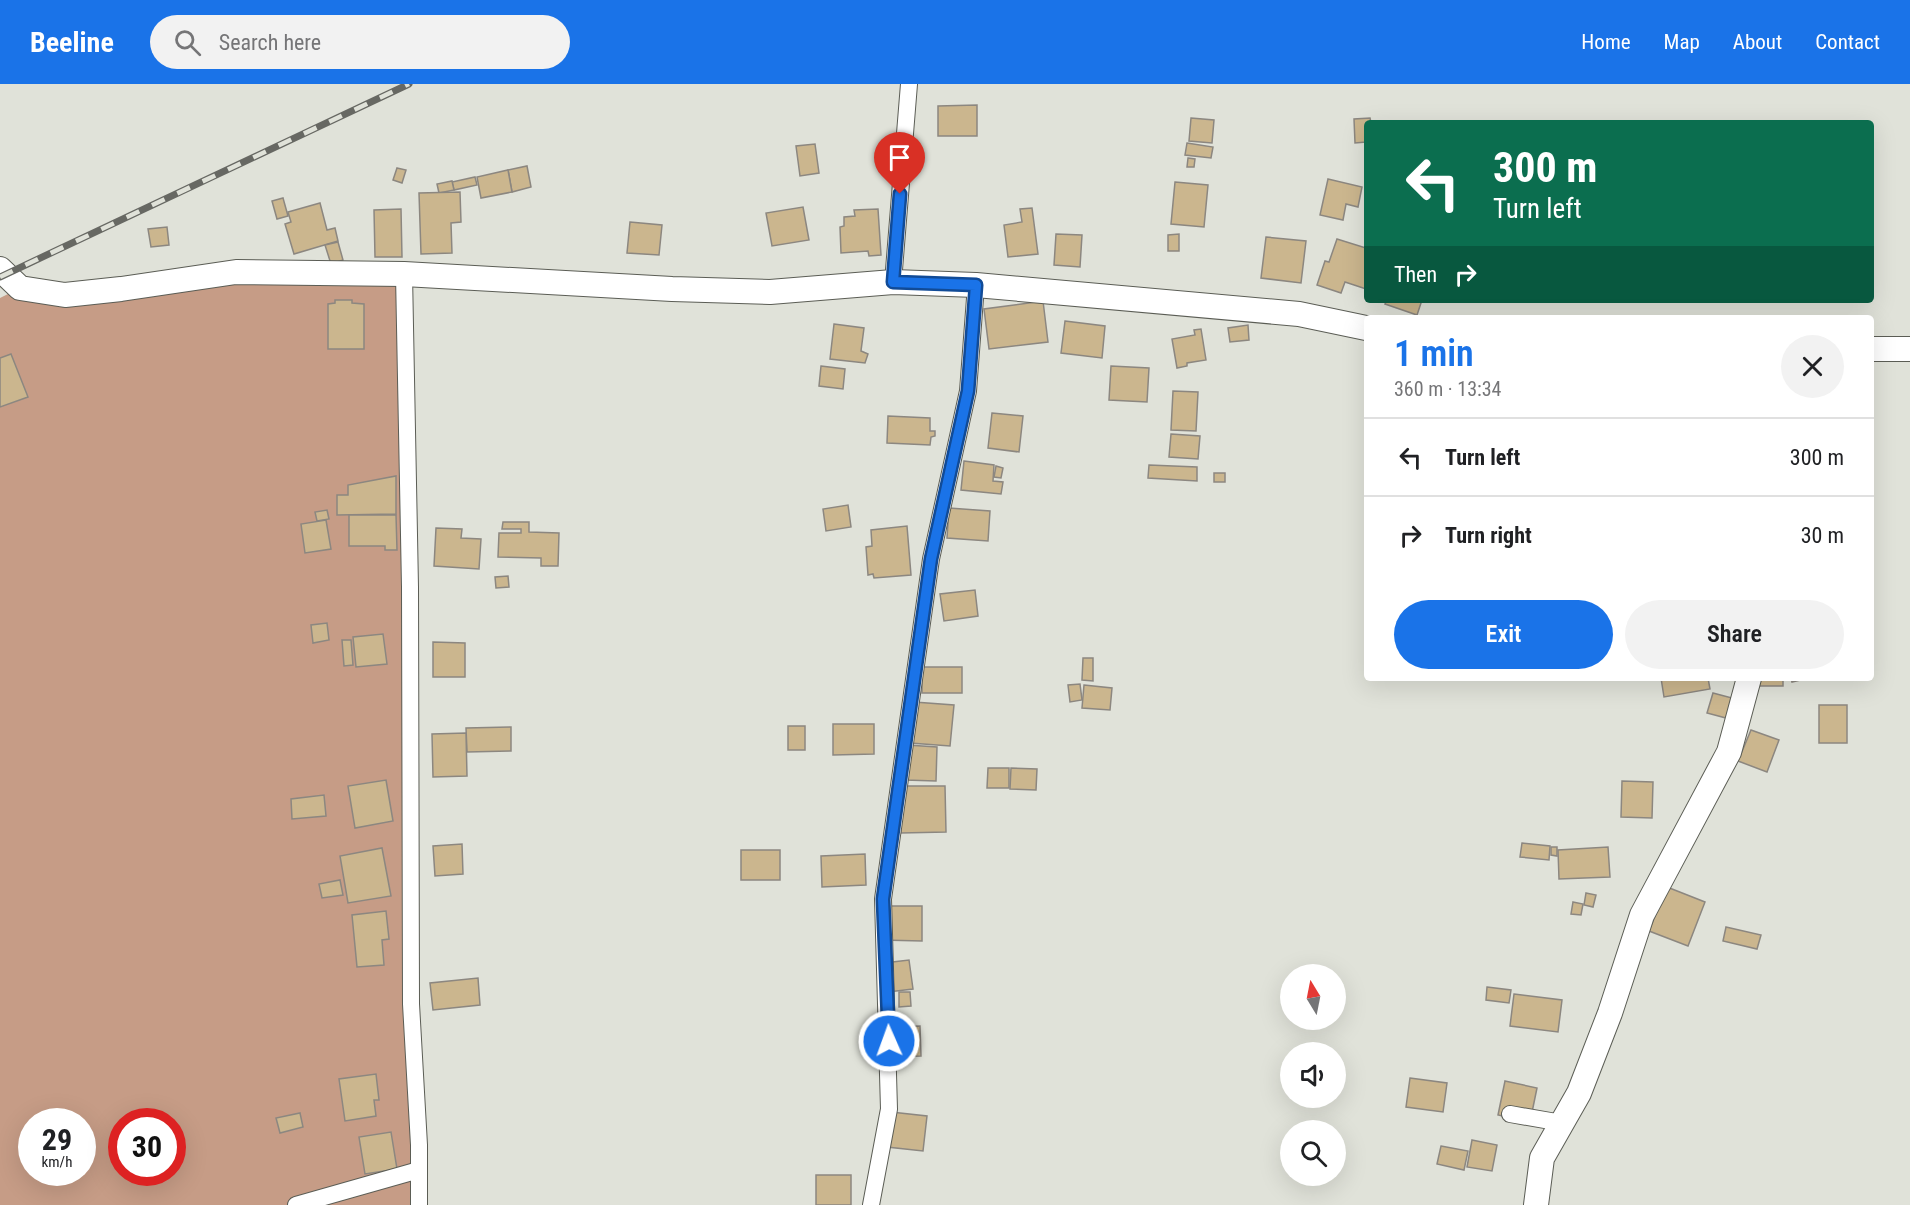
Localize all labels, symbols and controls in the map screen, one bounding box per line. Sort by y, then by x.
search box [150,15,570,69]
text: Beeline [30,26,114,59]
icon: search [171,26,204,59]
text: Search here [219,30,321,55]
text: Home [1581,30,1631,54]
text: Map [1664,30,1700,54]
text: About [1733,30,1782,54]
text: Contact [1815,30,1880,54]
pin [874,132,925,194]
icon: arrive [883,141,916,174]
text: 300 m [1493,143,1598,192]
icon: left [1394,144,1472,222]
text: Turn left [1493,193,1582,225]
icon: right [1449,258,1482,291]
text: Then [1394,262,1437,287]
text: 1 min [1394,333,1474,375]
button: close [1781,335,1844,398]
text: 360 m · 13:34 [1394,377,1501,401]
icon: left [1394,441,1427,474]
text: Turn left [1445,445,1520,470]
text: 300 m [1790,445,1844,470]
icon: right [1394,519,1427,552]
text: Turn right [1445,523,1532,548]
text: 30 m [1801,523,1844,548]
button: Exit [1394,600,1613,669]
button: Share [1625,600,1844,669]
north arrow [1280,964,1346,1030]
map controls [1280,964,1346,1186]
position arrow [857,1009,921,1073]
button: sound [1280,1042,1346,1108]
speed limit sign: 30 [108,1108,186,1186]
button: search [1280,1120,1346,1186]
text: 29 [42,1122,72,1157]
text: km/h [42,1153,72,1171]

